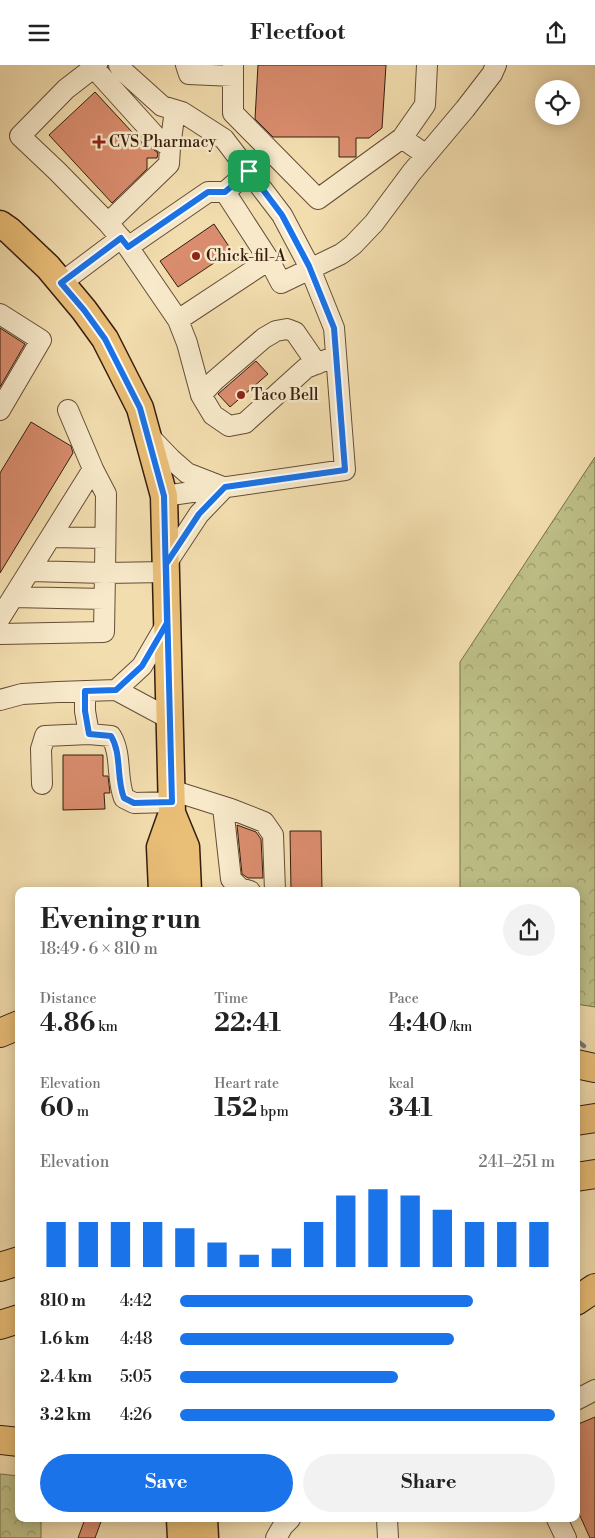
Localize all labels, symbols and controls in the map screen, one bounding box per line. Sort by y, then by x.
icon: menu [25,19,53,47]
text: Fleetfoot [250,19,345,46]
icon: share [542,19,570,47]
map controls [535,80,580,125]
button: locate [535,80,580,125]
place label: CVS Pharmacy [109,132,216,152]
marker: CVS Pharmacy [93,136,105,148]
pin [228,150,270,192]
icon: arrive [235,157,263,185]
place label: Chick-fil-A [206,246,287,266]
marker: Chick-fil-A [190,250,202,262]
place label: Taco Bell [251,385,319,405]
marker: Taco Bell [235,389,247,401]
text: Evening run [40,902,201,937]
button: share [503,904,555,956]
text: 18:49 · 6 × 810 m [40,939,158,959]
text: Distance [40,990,97,1008]
text: Time [214,990,248,1008]
text: Pace [389,990,419,1008]
text: 4.86 [40,1008,95,1039]
text: 22:41 [214,1008,281,1039]
text: 4:40 [389,1008,447,1039]
text: km [95,1018,118,1036]
text: /km [447,1018,472,1036]
text: Elevation [40,1075,101,1093]
text: Heart rate [214,1075,279,1093]
text: kcal [389,1075,414,1093]
text: 60 [40,1093,74,1124]
text: 152 [214,1093,257,1124]
text: 341 [389,1093,433,1124]
text: m [74,1103,89,1121]
text: bpm [257,1103,289,1121]
text: Elevation [40,1152,109,1172]
text: 241–251 m [479,1152,555,1172]
text: 810 m [40,1291,86,1311]
text: 4:42 [120,1291,152,1311]
text: 1.6 km [40,1329,89,1349]
text: 4:48 [120,1329,152,1349]
text: 2.4 km [40,1367,92,1387]
text: 5:05 [120,1367,152,1387]
text: 3.2 km [40,1405,91,1425]
text: 4:26 [120,1405,152,1425]
button: Save [40,1454,293,1512]
button: Share [303,1454,555,1512]

